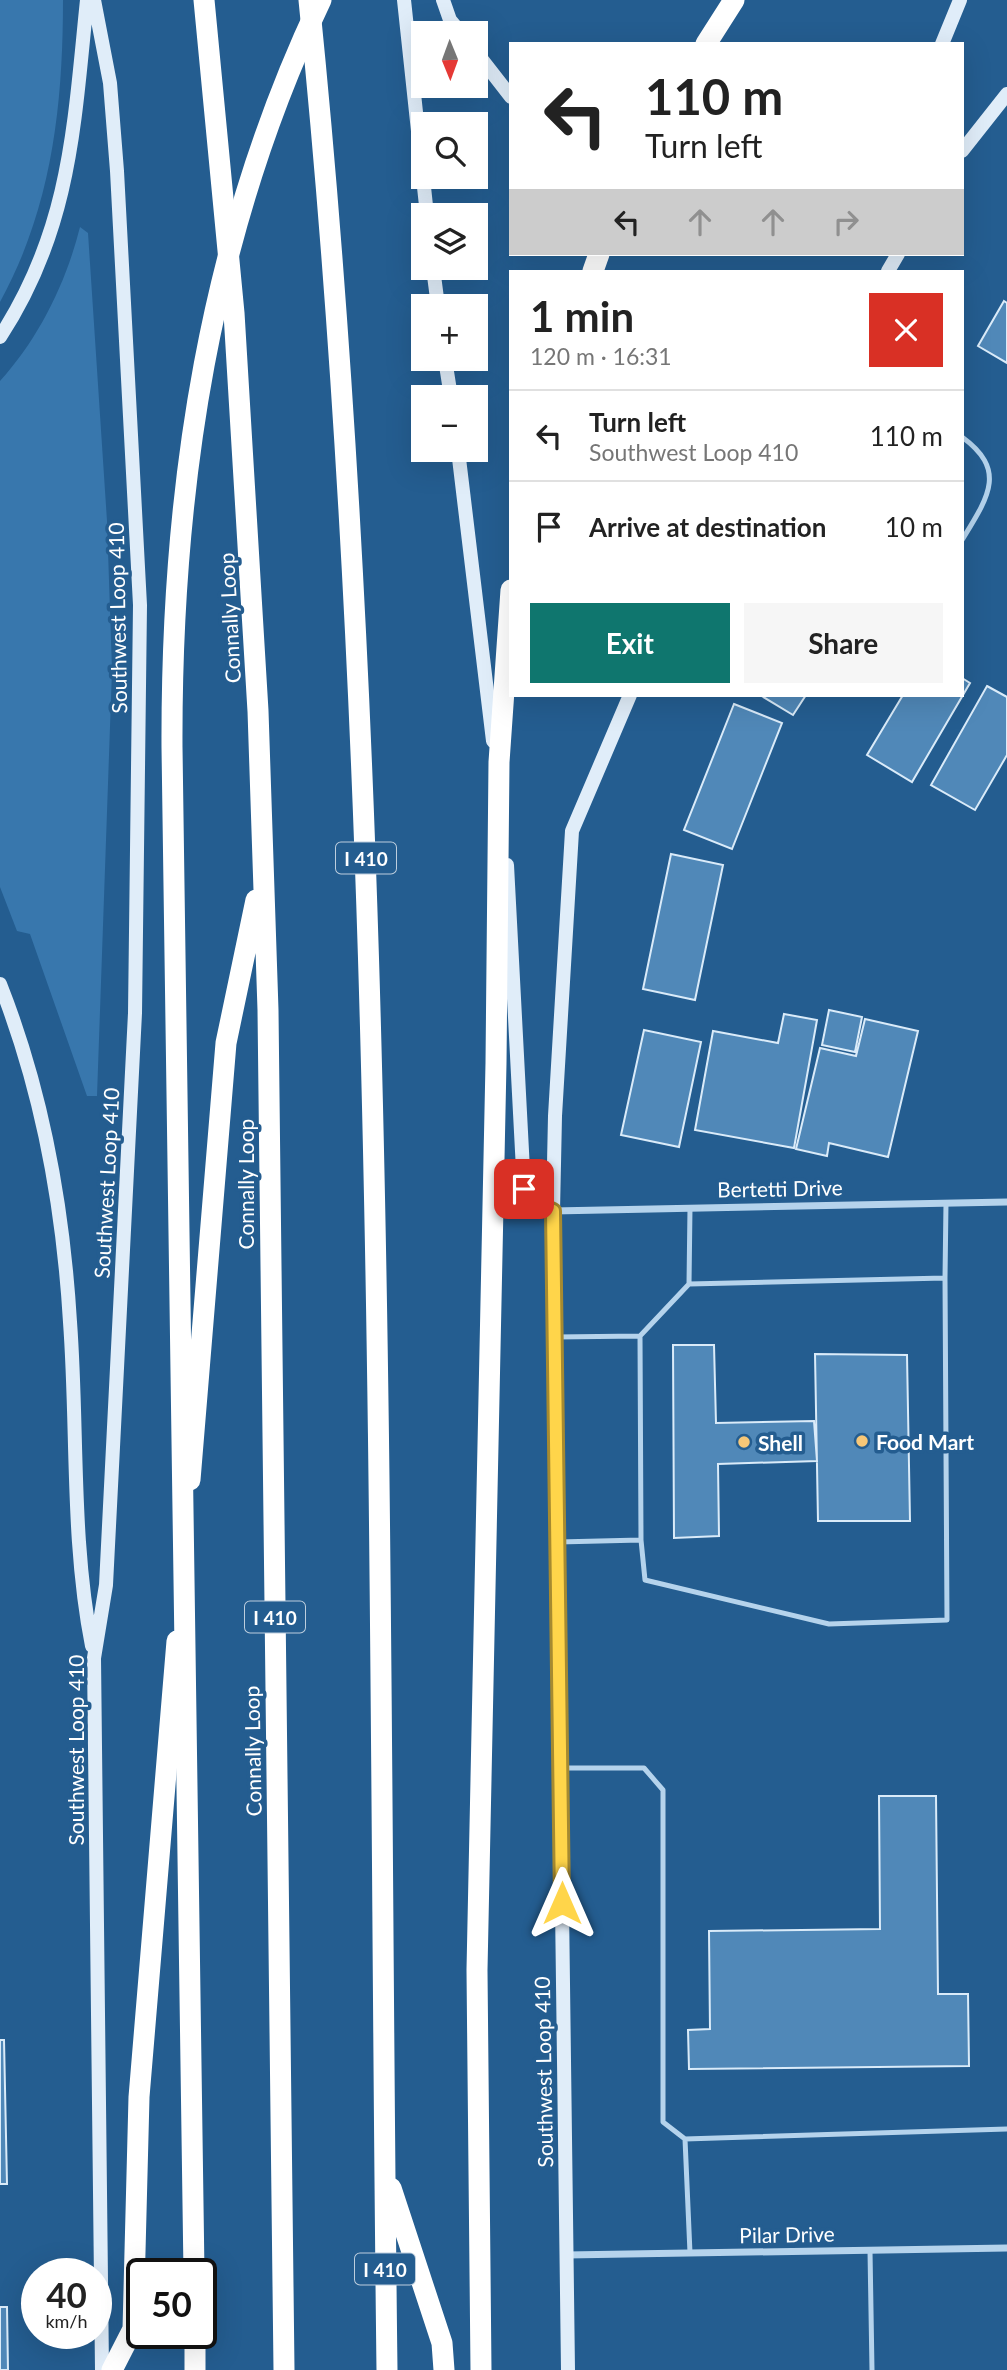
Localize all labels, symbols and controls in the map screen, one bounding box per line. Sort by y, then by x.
north arrow [411,21,488,98]
map controls [411,21,488,462]
text: 110 m [645,67,783,125]
icon: left [530,70,621,161]
button: search [411,112,488,189]
text: Turn left [645,126,762,165]
button: layers [411,203,488,280]
icon: left [608,203,646,241]
icon: ahead [681,203,719,241]
icon: ahead [754,203,792,241]
icon: right [827,203,865,241]
text: 1 min [530,291,634,341]
button: close [869,293,943,367]
button: + [411,294,488,371]
text: 120 m · 16:31 [530,342,672,370]
button: − [411,385,488,462]
text: Turn left [589,406,686,438]
icon: left [530,417,568,455]
text: 110 m [870,420,943,452]
text: Southwest Loop 410 [589,438,798,466]
icon: arrive [530,508,568,546]
text: Arrive at destination [589,511,826,543]
text: 10 m [885,511,943,543]
street label: Southwest Loop 410 [103,522,131,714]
street label: Connally Loop [213,552,245,684]
button: Exit [530,603,730,683]
button: Share [744,603,943,683]
road number: I 410 [336,842,396,874]
street label: Southwest Loop 410 [89,1087,123,1279]
street label: Connally Loop [233,1119,258,1249]
pin [494,1159,554,1219]
icon: arrive [505,1170,543,1208]
street label: Bertetti Drive [717,1174,843,1202]
place label: Food Mart [876,1429,974,1454]
place label: Shell [758,1430,803,1455]
marker: Food Mart [854,1433,870,1449]
marker: Shell [736,1434,752,1450]
road number: I 410 [245,1602,305,1632]
street label: Southwest Loop 410 [63,1654,88,1846]
street label: Connally Loop [238,1685,266,1817]
position arrow [525,1866,599,1940]
street label: Southwest Loop 410 [529,1976,557,2168]
street label: Pilar Drive [739,2221,835,2247]
road number: I 410 [355,2254,415,2284]
speed limit sign: 50 [126,2258,217,2349]
text: 40 [46,2273,87,2315]
text: km/h [45,2310,88,2332]

